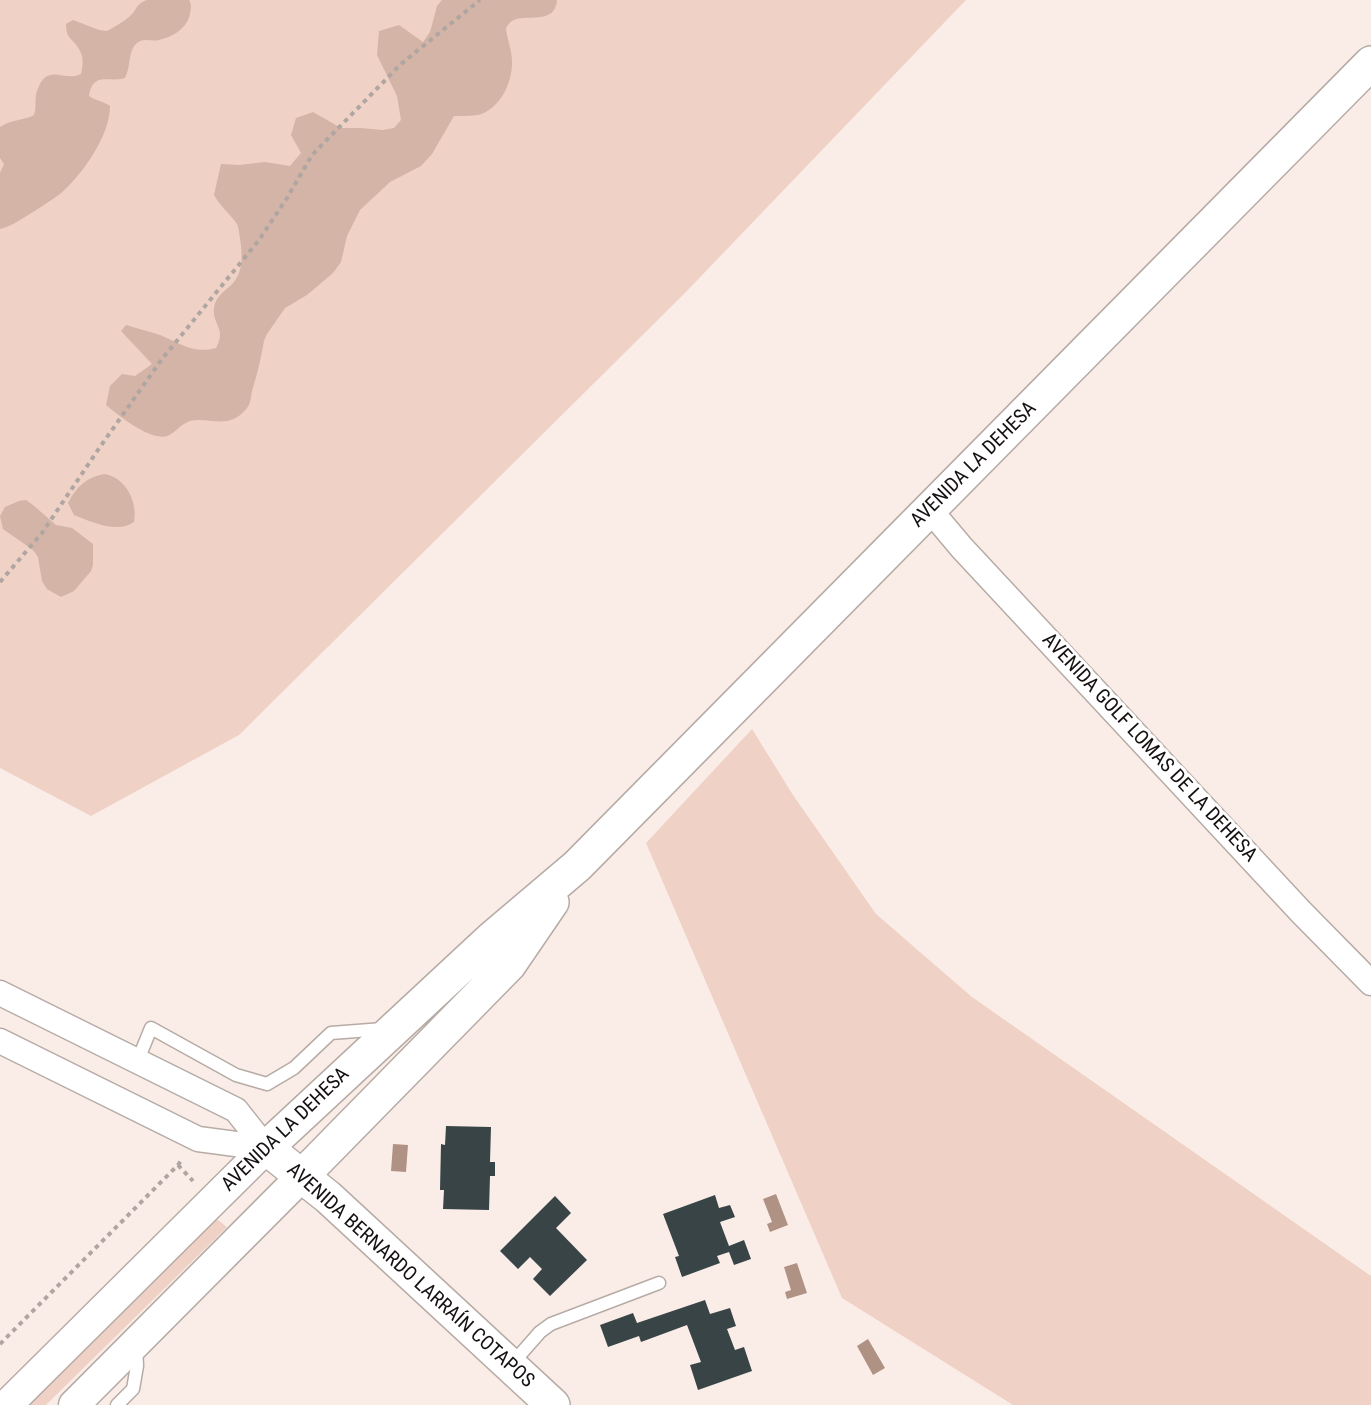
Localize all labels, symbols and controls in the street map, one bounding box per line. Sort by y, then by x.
street label: AVENIDA LA DEHESA [906,397,1042,533]
street label: AVENIDA GOLF LOMAS DE LA DEHESA [1037,629,1261,867]
street label: AVENIDA LA DEHESA [217,1063,355,1197]
street label: AVENIDA BERNARDO LARRAÍN COTAPOS [281,1159,539,1393]

